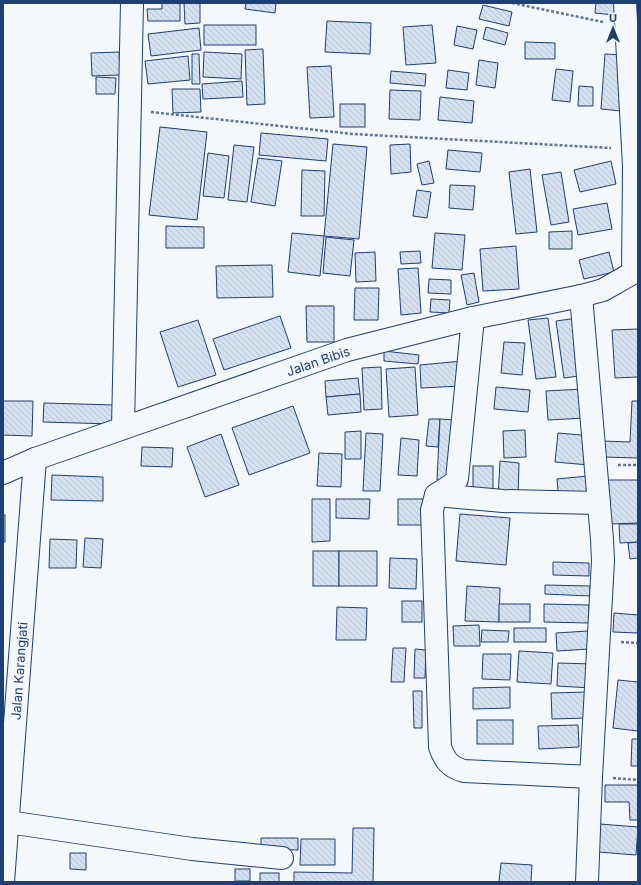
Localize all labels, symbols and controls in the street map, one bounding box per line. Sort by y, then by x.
north arrow [593,8,633,48]
text: U [609,11,617,25]
street label: Jalan Bibis [284,343,352,379]
street label: Jalan Karangjati [8,621,30,721]

